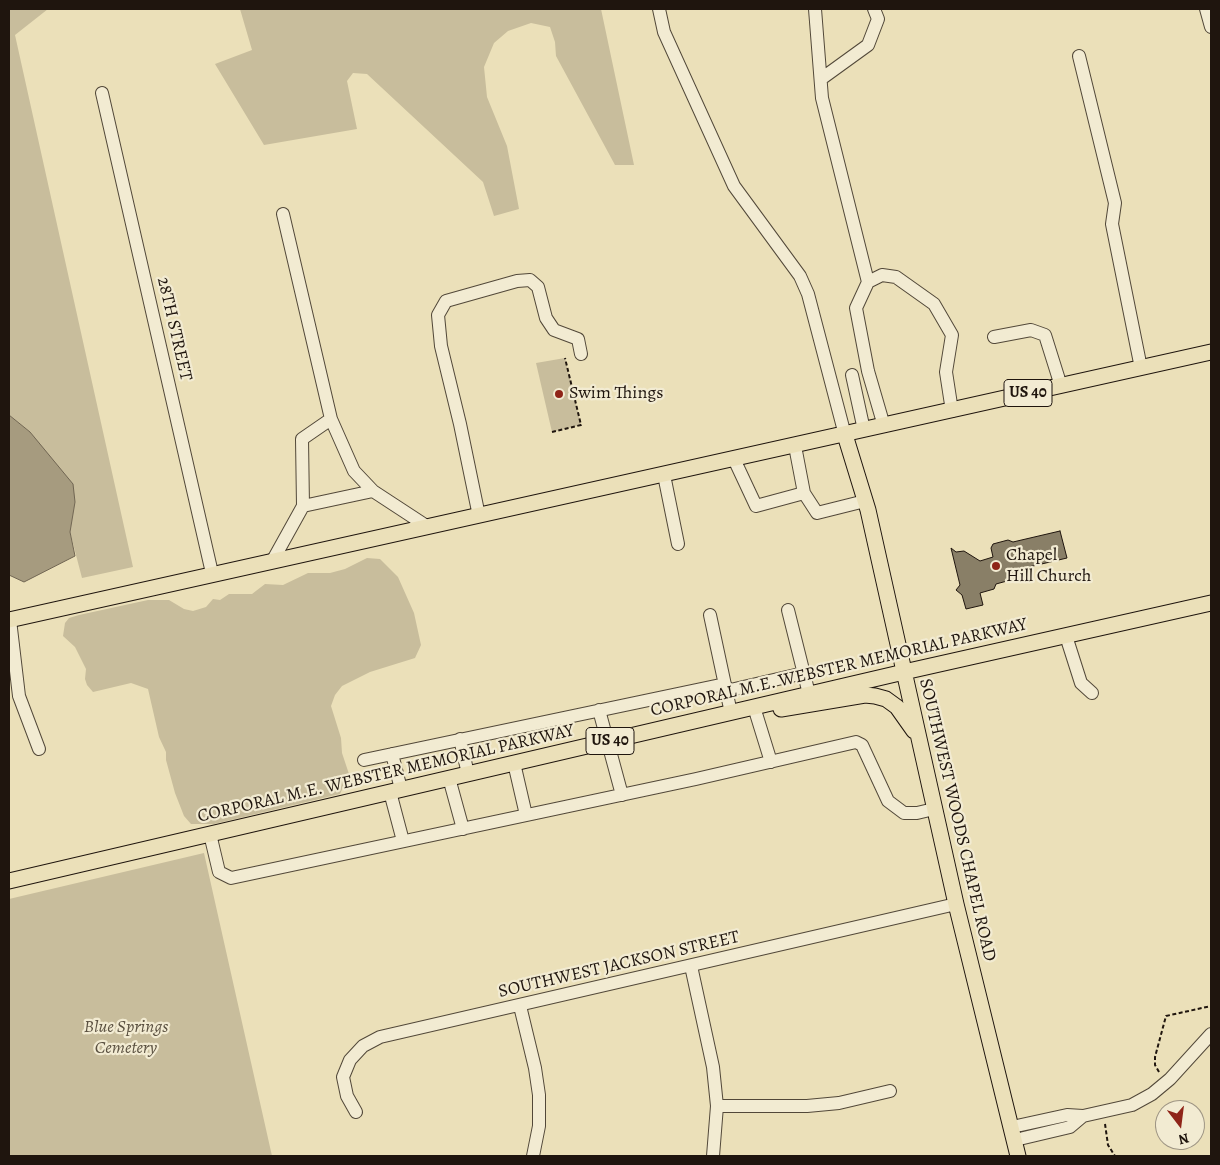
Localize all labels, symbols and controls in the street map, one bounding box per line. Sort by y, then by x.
street label: 28TH STREET [152,275,196,383]
road number: US 40 [1004,379,1052,406]
place label: Swim Things [569,383,663,405]
marker: Swim Things [553,388,565,400]
place label: Chapel Hill Church [1006,545,1091,588]
marker: Chapel Hill Church [990,560,1002,572]
street label: CORPORAL M.E. WEBSTER MEMORIAL PARKWAY [649,614,1029,722]
street label: SOUTHWEST WOODS CHAPEL ROAD [914,676,1000,964]
street label: CORPORAL M.E. WEBSTER MEMORIAL PARKWAY [196,720,576,828]
road number: US 40 [586,728,634,754]
street label: SOUTHWEST JACKSON STREET [496,927,742,1003]
park label: Blue Springs Cemetery [84,1017,168,1060]
north arrow [1155,1100,1205,1150]
text: N [1176,1129,1191,1150]

